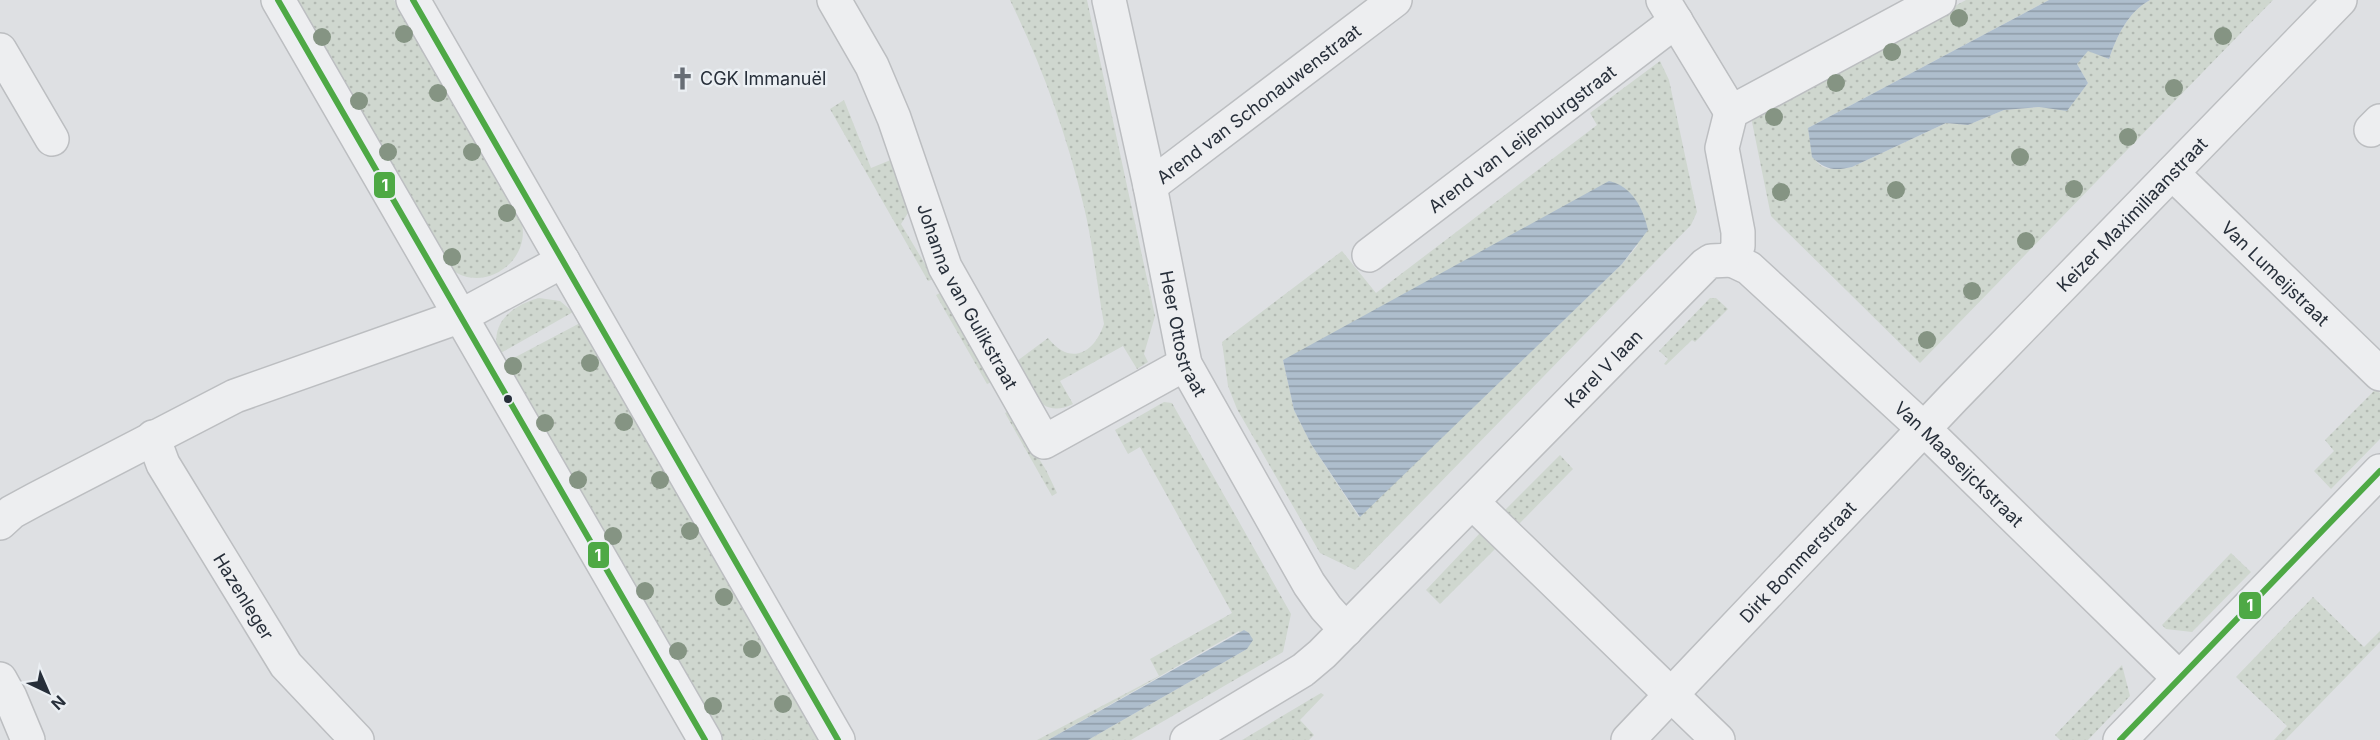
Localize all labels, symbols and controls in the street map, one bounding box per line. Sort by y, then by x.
street label: Arend van Schonauwenstraat [1152,20,1365,188]
street label: Arend van Leijenburgstraat [1424,60,1620,217]
church icon: CGK Immanuël [669,65,695,91]
place label: CGK Immanuël [700,68,826,89]
street label: Keizer Maximiliaanstraat [2052,133,2211,296]
line badge: 1 [373,171,396,199]
text: 1 [382,175,388,195]
street label: Johanna van Gulikstraat [913,201,1022,393]
street label: Van Lumeijstraat [2217,216,2334,330]
street label: Heer Ottostraat [1156,269,1212,400]
street label: Karel V laan [1560,325,1646,412]
unlabelled marker [502,393,514,405]
street label: Van Maaseijckstraat [1890,397,2028,531]
street label: Dirk Bommerstraat [1735,497,1860,627]
line badge: 1 [587,541,610,569]
text: 1 [595,545,601,565]
street label: Hazenleger [210,549,279,644]
line badge: 1 [2238,591,2262,620]
text: 1 [2247,595,2253,615]
north arrow [18,662,78,722]
text: N [47,691,70,714]

